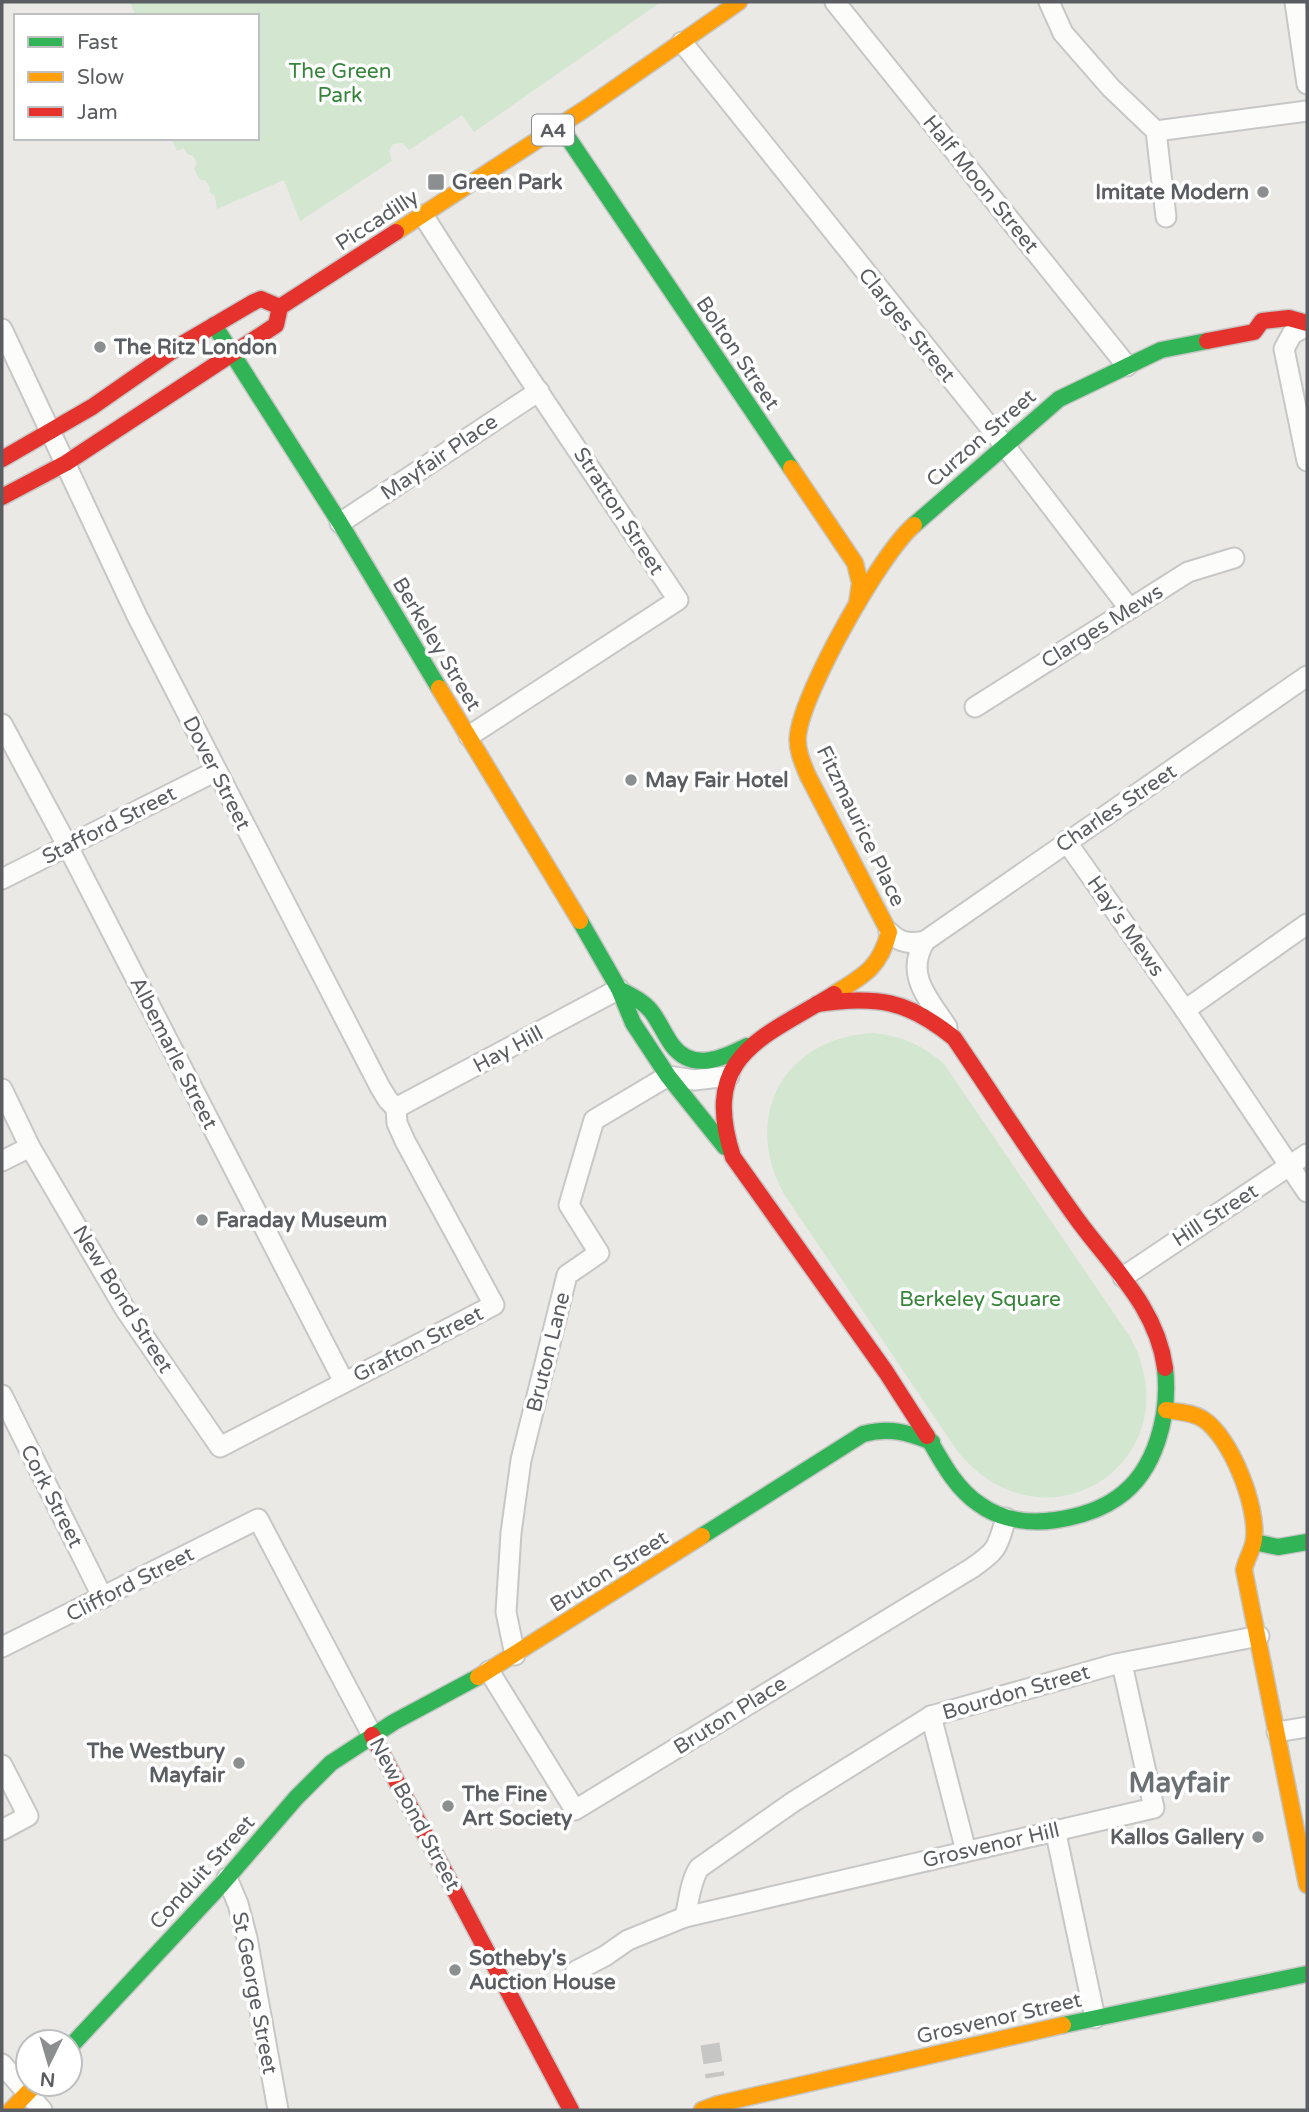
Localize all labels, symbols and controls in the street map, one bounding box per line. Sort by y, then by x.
legend [14,14,259,140]
text: Fast [77,30,118,55]
park label: The Green Park [289,59,391,108]
text: Slow [77,65,125,90]
text: Jam [77,100,118,125]
street label: Half Moon Street [917,110,1044,258]
road number: A4 [532,114,574,146]
place label: Green Park [452,170,563,195]
marker: Green Park [426,172,446,192]
place label: Imitate Modern [1095,180,1249,205]
street label: Piccadilly [331,184,423,256]
marker: Imitate Modern [1255,184,1271,200]
street label: Clarges Street [853,263,960,388]
street label: Bolton Street [690,292,785,415]
place label: The Ritz London [113,335,277,360]
marker: The Ritz London [92,339,108,355]
street label: Curzon Street [922,384,1041,493]
street label: Mayfair Place [376,409,502,506]
street label: Stratton Street [568,443,669,580]
street label: Berkeley Street [387,573,486,716]
street label: Clarges Mews [1037,579,1168,674]
street label: Dover Street [177,712,256,834]
street label: Fitzmaurice Place [811,742,910,911]
street label: Charles Street [1051,759,1181,858]
place label: May Fair Hotel [645,768,789,793]
marker: May Fair Hotel [623,772,639,788]
street label: Stafford Street [38,781,180,870]
street label: Hay's Mews [1082,871,1170,982]
street label: Albemarle Street [124,973,223,1134]
street label: Hay Hill [469,1021,547,1078]
street label: Hill Street [1168,1179,1263,1252]
place label: Faraday Museum [216,1208,387,1233]
marker: Faraday Museum [194,1212,210,1228]
street label: New Bond Street [67,1221,178,1378]
park label: Berkeley Square [899,1287,1061,1312]
street label: Bruton Lane [522,1289,575,1415]
street label: Grafton Street [349,1301,487,1388]
street label: Cork Street [15,1441,88,1552]
street label: Bruton Street [546,1525,673,1618]
street label: Clifford Street [62,1542,198,1627]
street label: Bourdon Street [940,1660,1093,1725]
street label: Bruton Place [669,1671,791,1760]
street label: New Bond Street [364,1734,465,1895]
place label: The Westbury Mayfair [86,1739,226,1788]
marker: The Westbury Mayfair [231,1755,247,1771]
district label: Mayfair [1128,1766,1231,1800]
place label: The Fine Art Society [461,1782,573,1831]
marker: The Fine Art Society [440,1798,456,1814]
street label: Conduit Street [145,1810,260,1934]
street label: Grosvenor Hill [920,1818,1062,1873]
place label: Kallos Gallery [1110,1825,1245,1850]
marker: Kallos Gallery [1250,1829,1266,1845]
street label: St George Street [227,1910,283,2076]
place label: Sotheby's Auction House [469,1946,616,1995]
marker: Sotheby's Auction House [447,1962,463,1978]
street label: Grosvenor Street [914,1987,1084,2050]
north arrow [14,2028,84,2098]
text: N [39,2067,56,2091]

